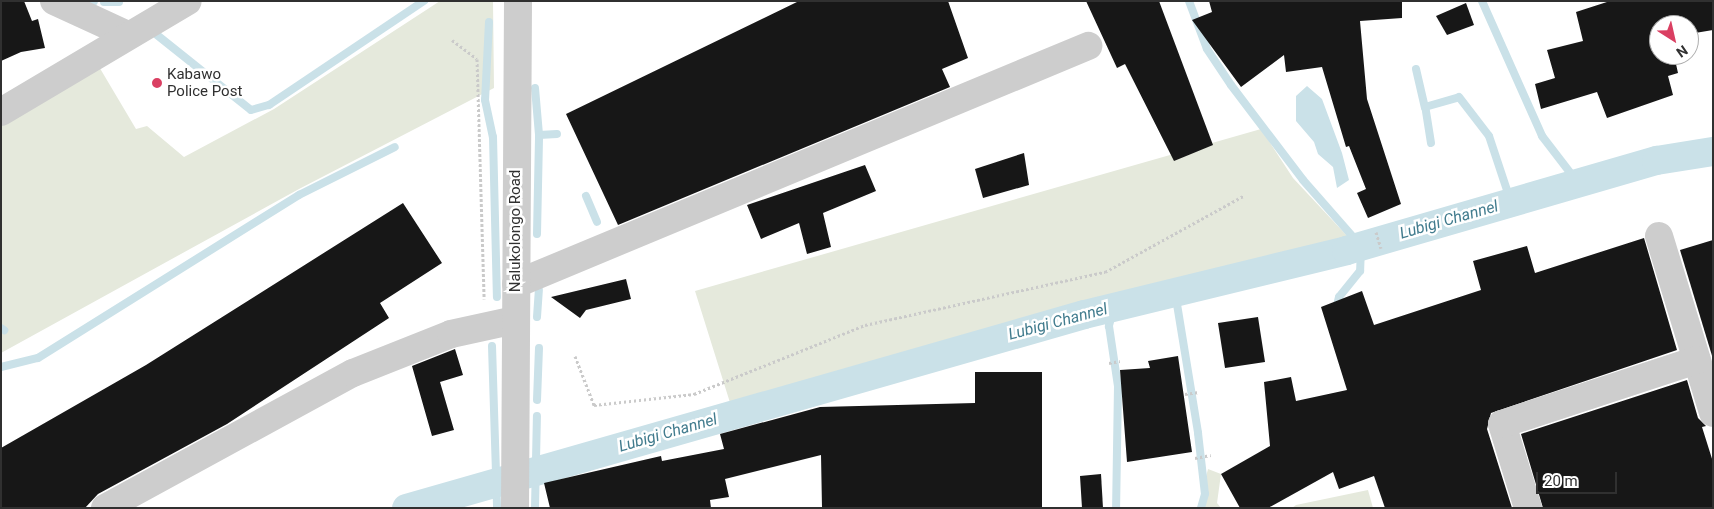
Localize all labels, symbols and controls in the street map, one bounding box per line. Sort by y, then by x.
north arrow [1649,15,1699,65]
text: N [1673,42,1691,61]
place label: Kabawo Police Post [167,65,242,100]
marker: Kabawo Police Post [151,77,163,89]
street label: Nalukolongo Road [507,170,525,292]
water label: Lubigi Channel [1397,197,1501,243]
water label: Lubigi Channel [1006,300,1110,344]
water label: Lubigi Channel [616,410,720,456]
scale bar [1539,462,1620,494]
text: 20 m [1544,472,1578,490]

